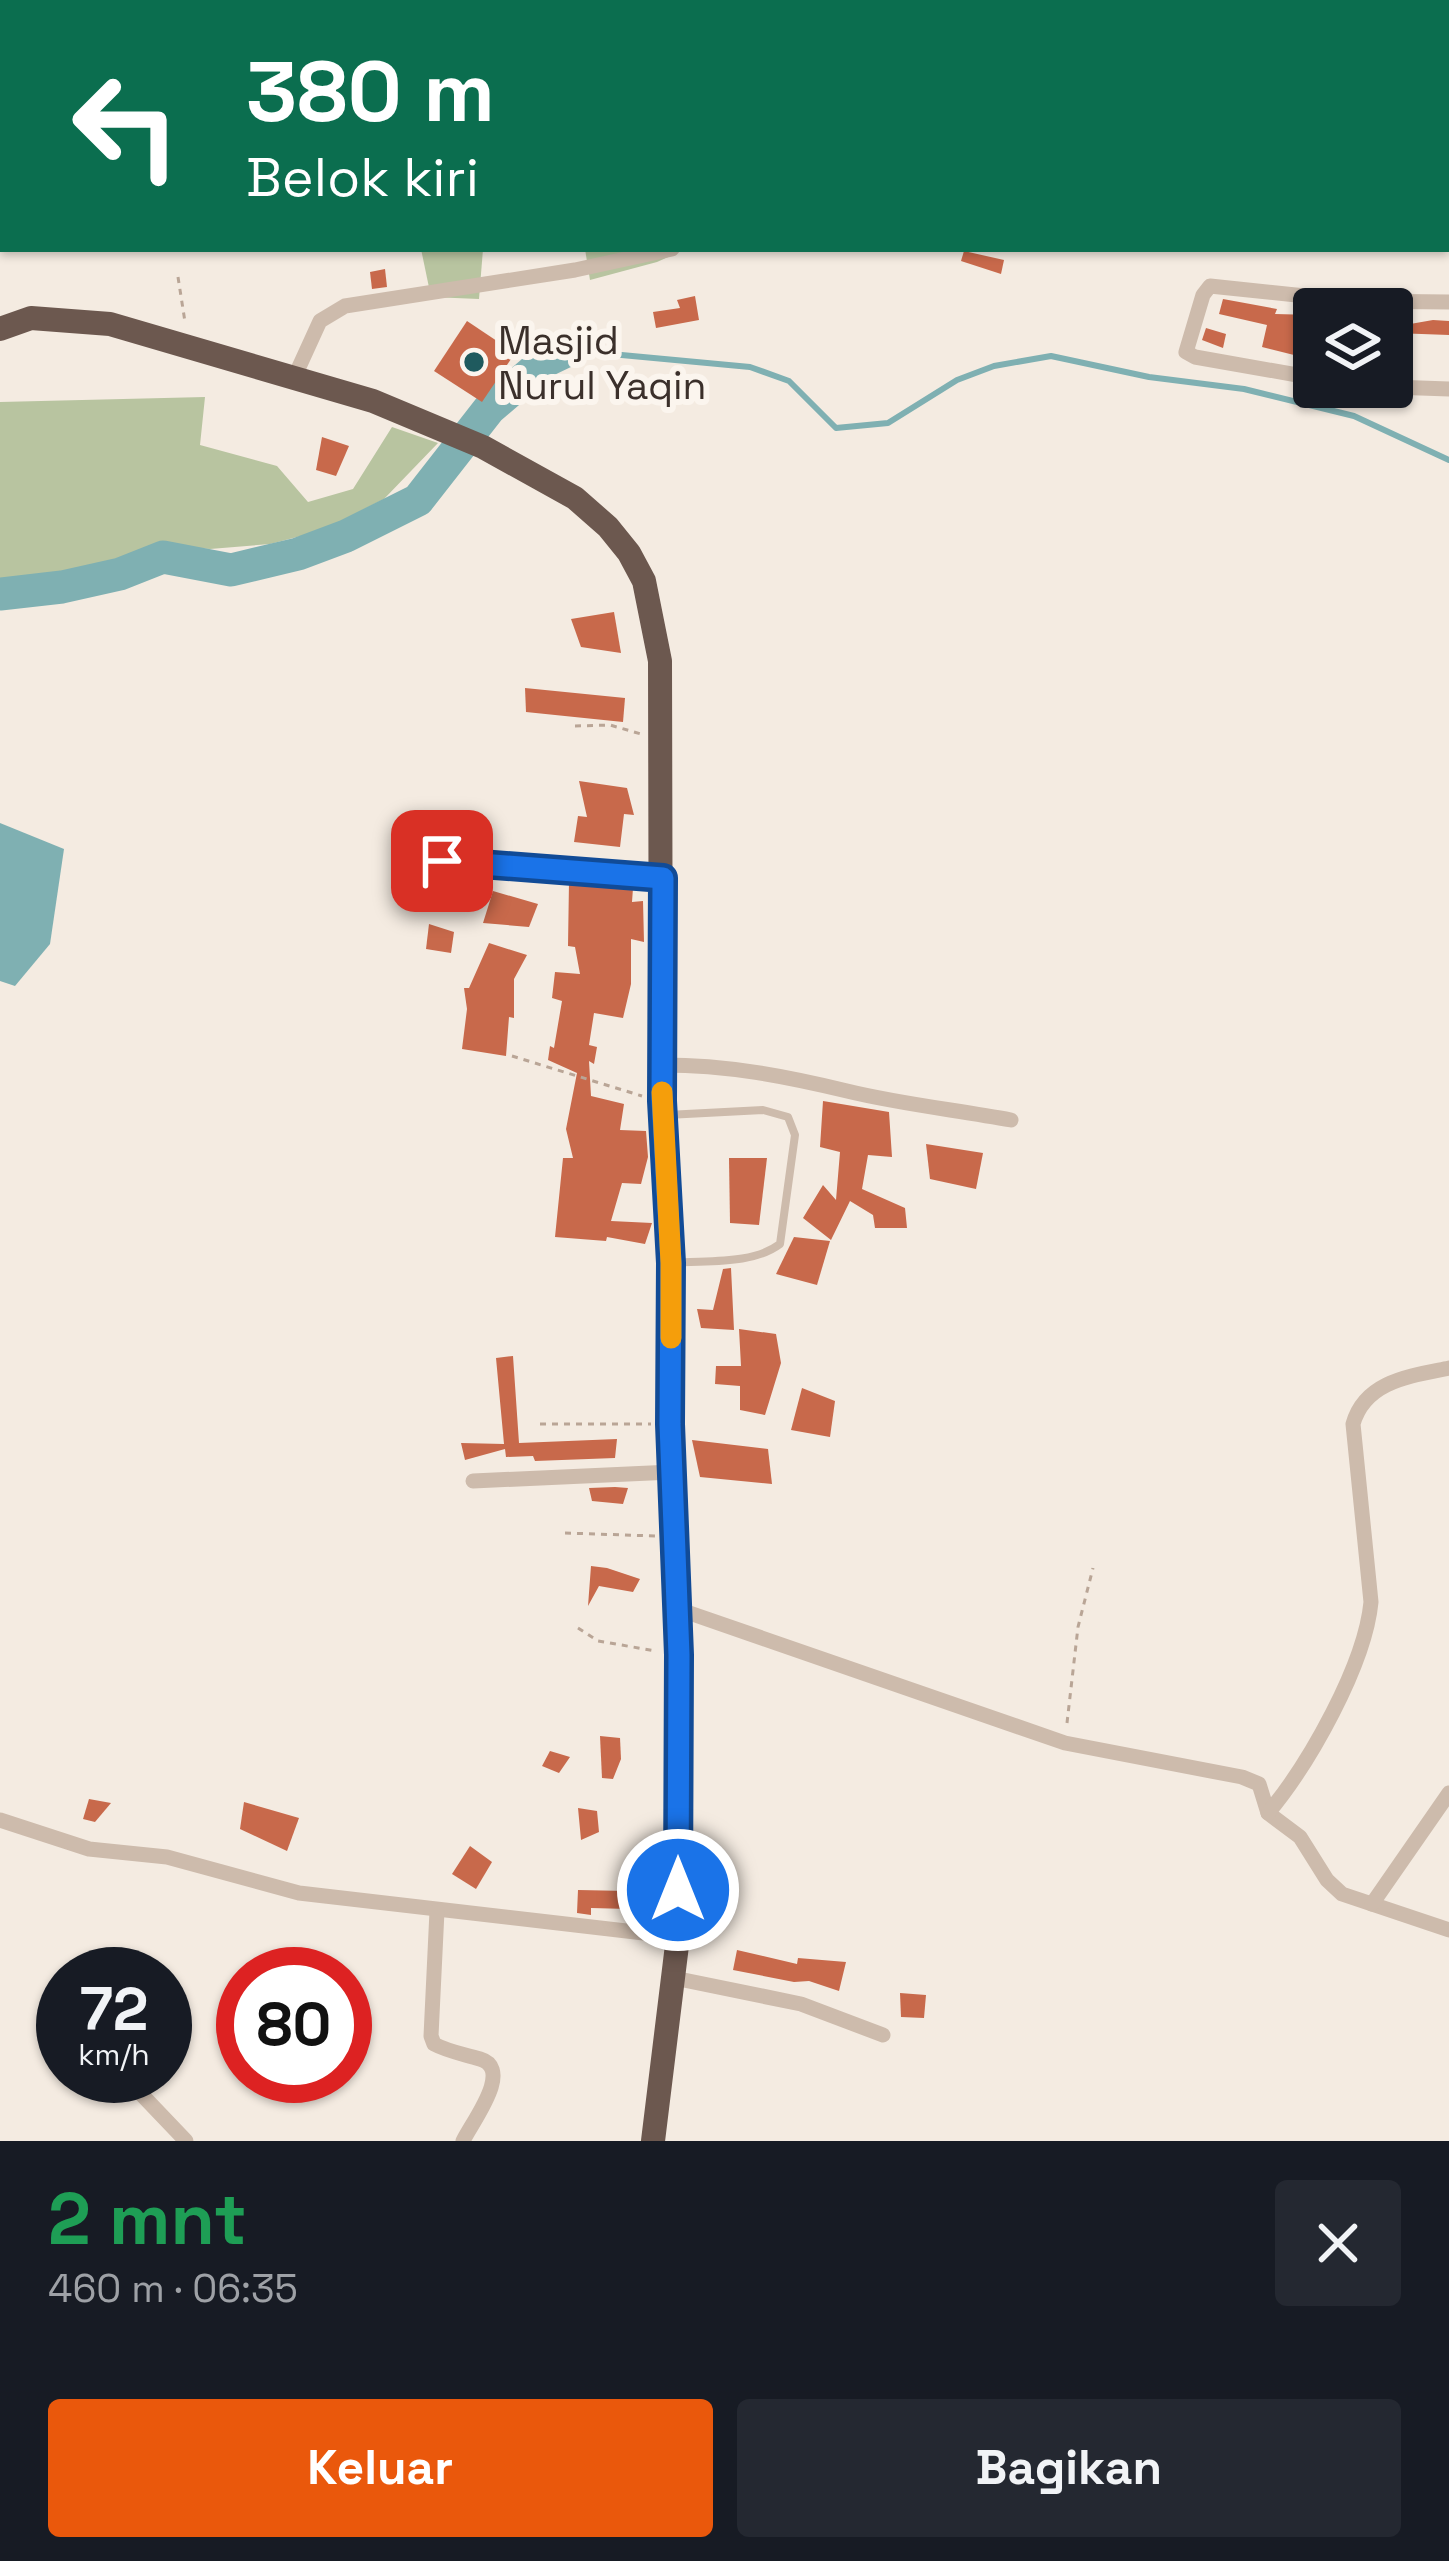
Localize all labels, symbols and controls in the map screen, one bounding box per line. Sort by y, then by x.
text: 380 m [246,38,495,146]
icon: left [48,48,204,204]
text: Belok kiri [246,143,479,212]
map controls [1293,288,1413,408]
button: layers [1293,288,1413,408]
place label: Masjid Nurul Yaqin [498,316,707,410]
marker: Masjid Nurul Yaqin [461,349,487,375]
pin [391,810,493,912]
icon: arrive [409,828,475,894]
position arrow [615,1827,741,1953]
speed limit sign: 80 [216,1947,372,2103]
text: 72 [80,1971,148,2048]
text: km/h [78,2035,150,2074]
text: 2 mnt [48,2173,247,2265]
button: close [1275,2180,1401,2306]
text: 460 m · 06:35 [48,2264,298,2313]
button: Keluar [48,2399,713,2537]
button: Bagikan [737,2399,1401,2537]

